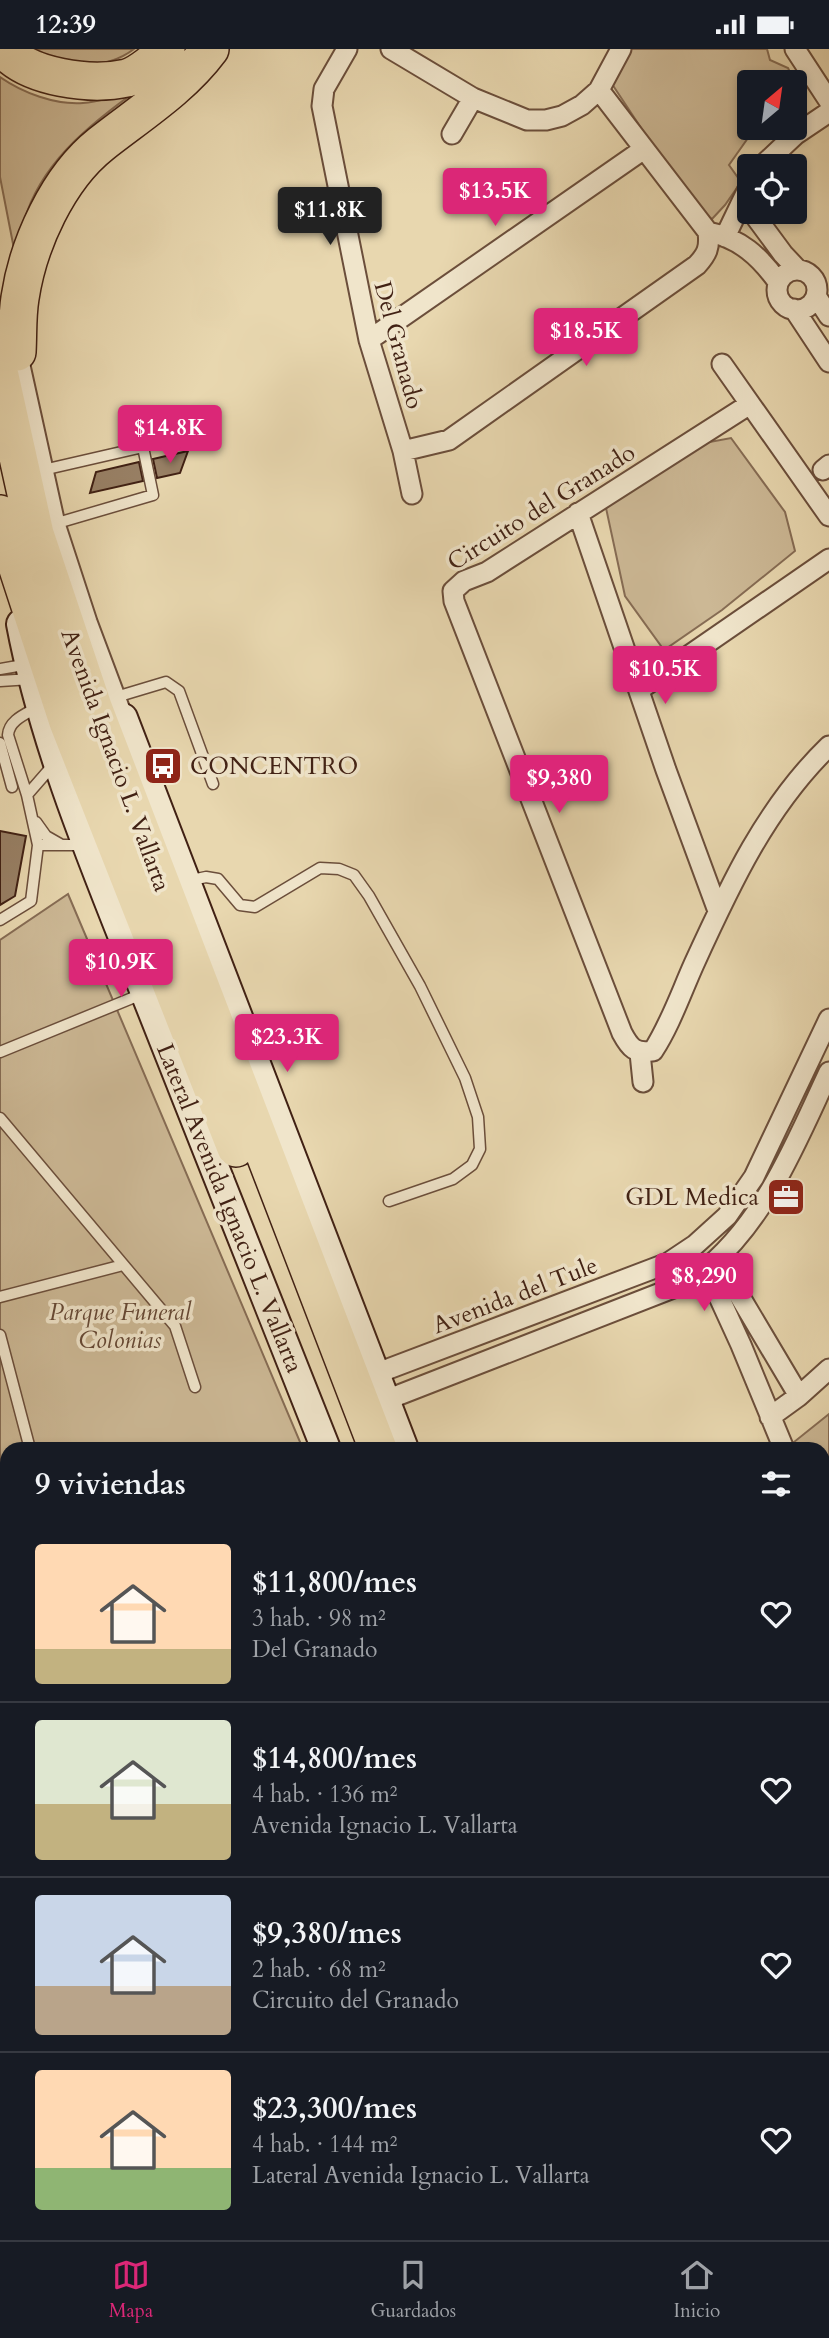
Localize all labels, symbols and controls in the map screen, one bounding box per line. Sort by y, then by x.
text: 12:39 [35,7,96,42]
north arrow [737,70,807,140]
map controls [737,70,807,224]
button: locate [737,154,807,224]
pin: $13.5K [438,169,552,228]
text: $13.5K [459,175,531,206]
pin: $11.8K [273,187,387,247]
text: $11.8K [294,194,366,225]
street label: Del Granado [366,278,431,413]
pin: $18.5K [529,309,643,368]
text: $18.5K [550,315,622,346]
pin: $14.8K [113,405,227,465]
text: $14.8K [134,412,206,443]
street label: Circuito del Granado [441,436,642,579]
street label: Avenida Ignacio L. Vallarta [53,624,179,897]
pin: $10.5K [608,647,722,706]
text: $10.5K [629,653,701,684]
bus stop icon: CONCENTRO [142,745,184,787]
place label: CONCENTRO [190,750,358,783]
pin: $9,380 [502,755,616,815]
text: $9,380 [526,762,592,793]
pin: $10.9K [64,939,178,999]
text: $10.9K [85,946,157,977]
pin: $23.3K [230,1014,344,1074]
text: $23.3K [251,1021,323,1052]
street label: Lateral Avenida Ignacio L. Vallarta [148,1039,311,1378]
office icon: GDL Medica [765,1176,807,1218]
place label: GDL Medica [625,1181,760,1214]
street label: Avenida del Tule [428,1249,602,1342]
pin: $8,290 [647,1253,761,1313]
text: $8,290 [671,1260,737,1291]
park label: Parque Funeral Colonias [49,1296,193,1357]
text: 9 viviendas [35,1464,186,1505]
icon: filters [757,1465,795,1503]
text: $11,800/mes [252,1562,417,1603]
icon: home [91,1572,175,1656]
icon: heart [757,1595,795,1633]
text: 3 hab. · 98 m² [252,1603,386,1634]
text: Del Granado [252,1634,377,1665]
text: $14,800/mes [252,1738,417,1779]
icon: home [91,1748,175,1832]
icon: heart [757,1771,795,1809]
text: 4 hab. · 136 m² [252,1779,398,1810]
text: Avenida Ignacio L. Vallarta [252,1810,518,1841]
text: $9,380/mes [252,1913,402,1954]
icon: home [91,1923,175,2007]
icon: heart [757,1946,795,1984]
text: 2 hab. · 68 m² [252,1954,386,1985]
text: Circuito del Granado [252,1985,459,2016]
text: $23,300/mes [252,2088,417,2129]
icon: home [91,2098,175,2182]
icon: heart [757,2121,795,2159]
text: 4 hab. · 144 m² [252,2129,398,2160]
text: Lateral Avenida Ignacio L. Vallarta [252,2160,590,2191]
tab: Mapa [109,2256,153,2324]
tab: Guardados [370,2256,456,2324]
tab: Inicio [673,2256,720,2324]

